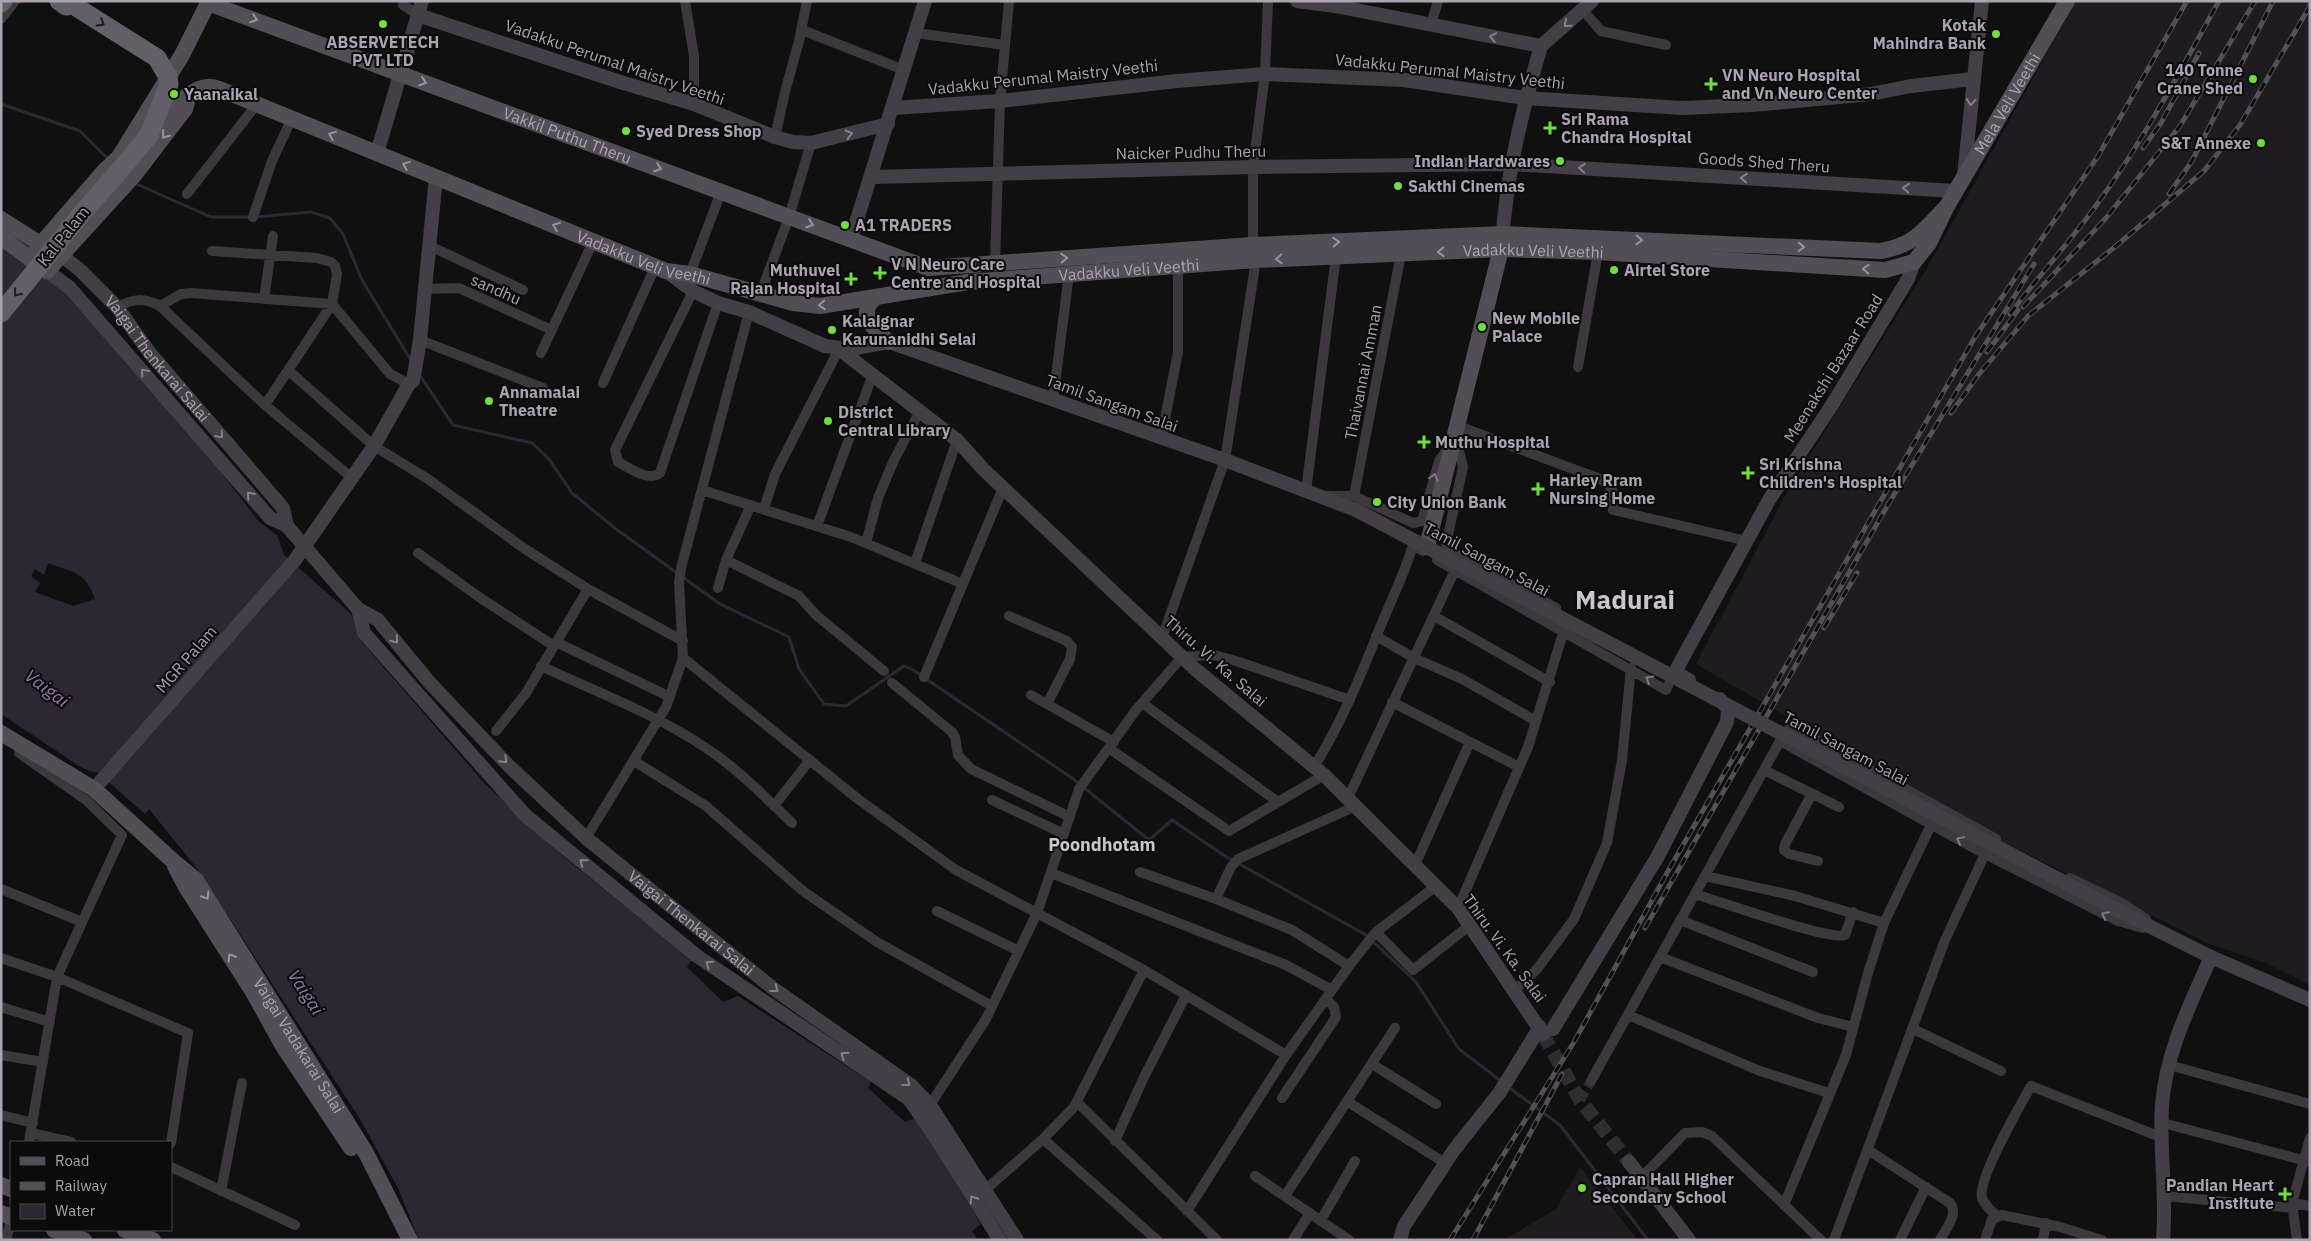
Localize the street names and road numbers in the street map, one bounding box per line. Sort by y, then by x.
street label: Vadakku Perumal Maistry Veethi [502,15,728,109]
street label: Vadakku Perumal Maistry Veethi [1334,49,1566,93]
street label: Mela Veli Veethi [1969,49,2044,158]
street label: Vadakku Perumal Maistry Veethi [927,55,1159,99]
street label: Vakkil Puthu Theru [500,103,634,168]
street label: Naicker Pudhu Theru [1116,141,1266,163]
street label: Goods Shed Theru [1697,147,1831,177]
street label: Kal Palam [33,202,93,270]
street label: Vadakku Veli Veethi [573,226,713,289]
street label: Vadakku Veli Veethi [1462,239,1604,262]
street label: Vadakku Veli Veethi [1058,254,1200,285]
street label: sandhu [468,269,524,309]
street label: Meenakshi Bazaar Road [1779,290,1887,446]
street label: Vaigai Thenkarai Salai [101,291,214,426]
street label: Thaivannai Amman [1340,303,1386,441]
street label: Tamil Sangam Salai [1043,370,1181,436]
street label: Tamil Sangam Salai [1421,518,1553,600]
street label: Thiru. Vi. Ka. Salai [1161,611,1271,711]
street label: MGR Palam [151,621,221,697]
street label: Tamil Sangam Salai [1780,707,1912,789]
street label: Vaigai Thenkarai Salai [624,866,759,979]
street label: Thiru. Vi. Ka. Salai [1459,890,1551,1006]
street label: Vaigai Vadakarai Salai [249,974,349,1117]

